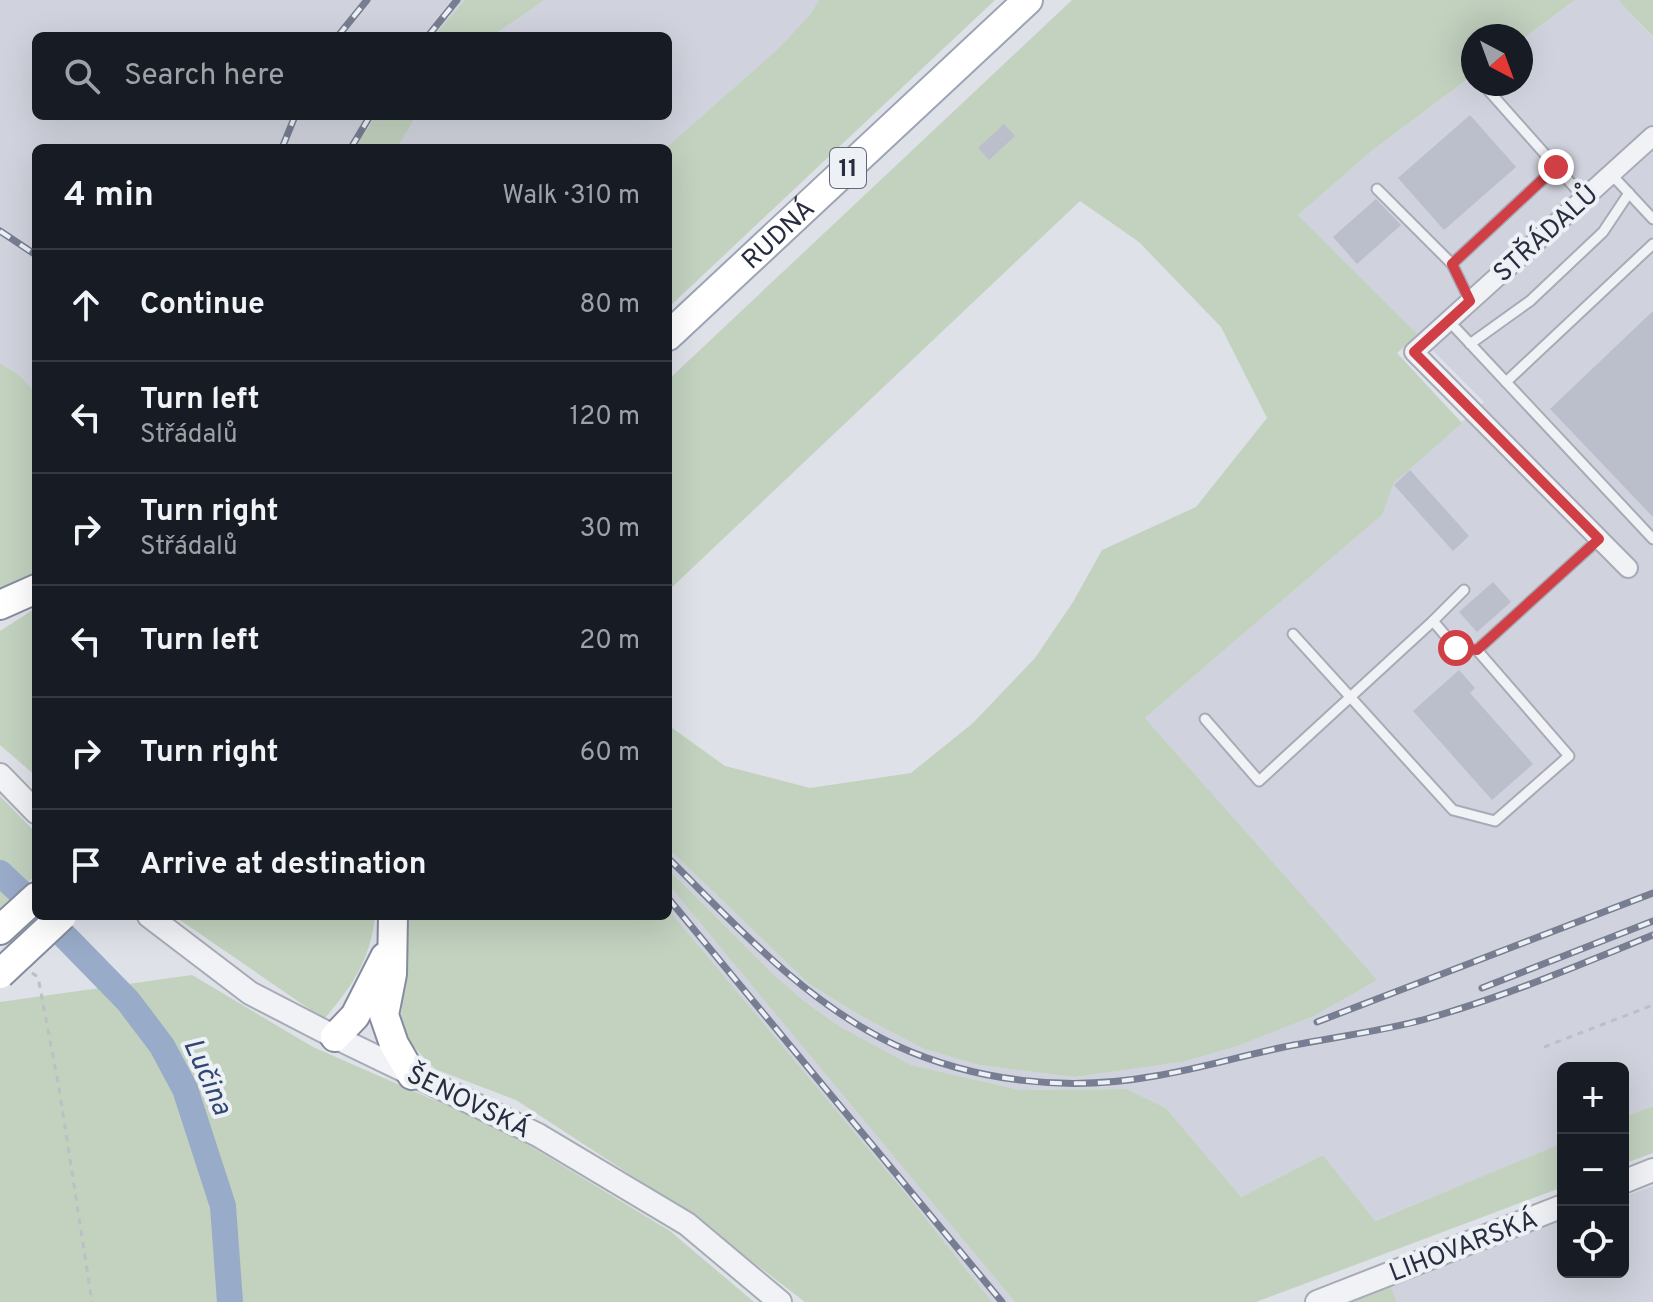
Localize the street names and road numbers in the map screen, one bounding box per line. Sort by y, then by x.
road number: 11 [830,148,866,188]
street label: STŘÁDALŮ [1485,176,1606,291]
street label: RUDNÁ [736,192,823,278]
street label: ŠENOVSKÁ [401,1057,536,1147]
street label: LIHOVARSKÁ [1384,1202,1543,1291]

